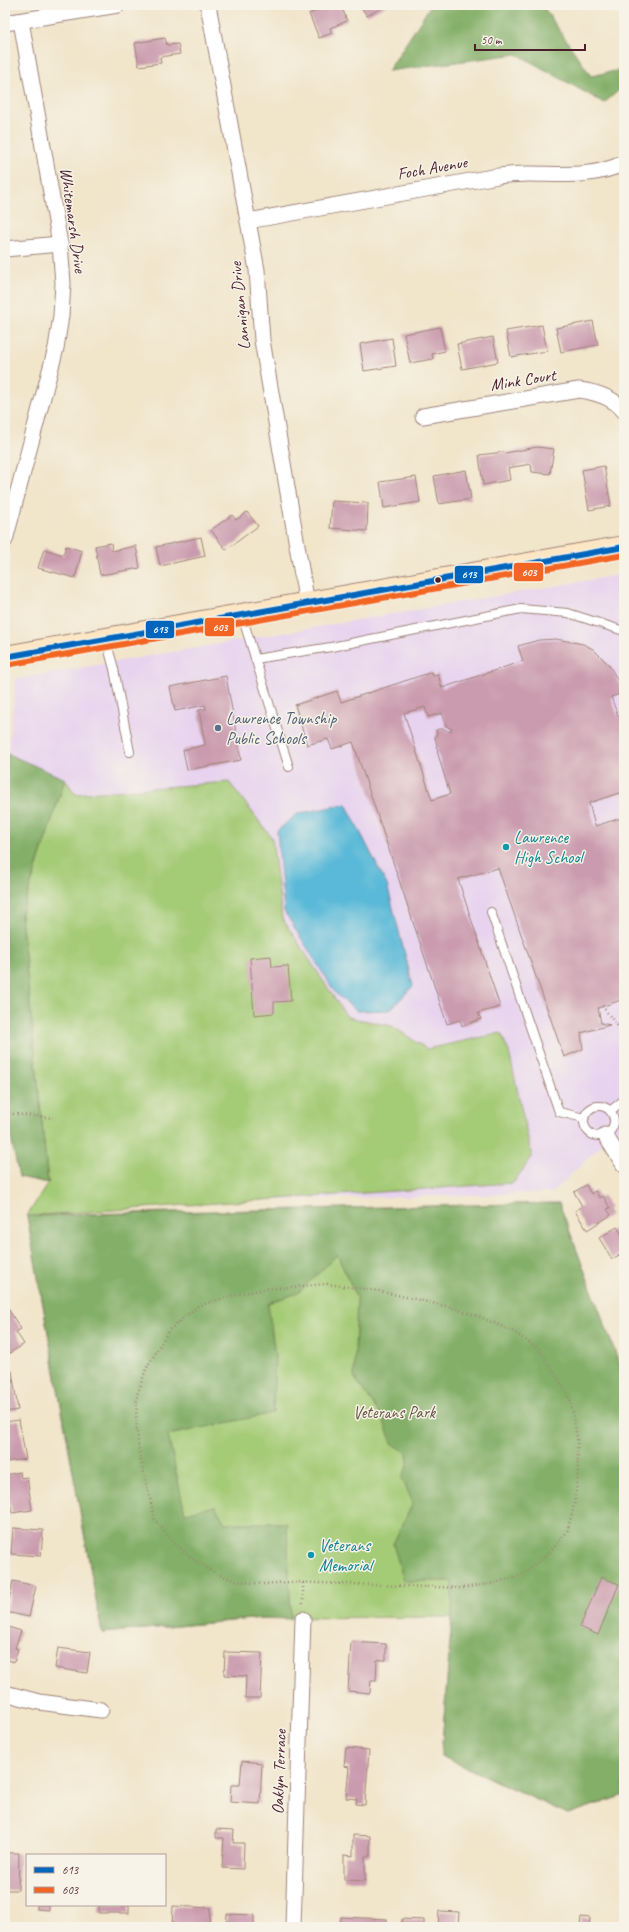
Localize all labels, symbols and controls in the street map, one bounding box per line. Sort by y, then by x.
scale bar [475,26,585,52]
text: 50 m [481,32,503,48]
street label: Foch Avenue [396,151,470,184]
street label: Whitemarsh Drive [55,166,91,275]
street label: Lannigan Drive [225,260,255,351]
street label: Mink Court [489,364,559,396]
line badge: 603 [513,562,544,582]
line badge: 613 [454,565,484,584]
text: 603 [521,565,538,579]
text: 613 [461,567,478,581]
unlabelled marker [433,575,443,585]
line badge: 603 [204,617,235,637]
line badge: 613 [145,620,175,639]
text: 603 [212,620,229,634]
text: 613 [152,622,169,636]
place label: Lawrence Township Public Schools [226,708,338,749]
marker: Lawrence Township Public Schools [213,723,223,733]
place label: Lawrence High School [514,827,585,868]
marker: Lawrence High School [501,842,511,852]
park label: Veterans Park [353,1402,437,1423]
place label: Veterans Memorial [319,1535,375,1576]
marker: Veterans Memorial [306,1550,316,1560]
street label: Oaklyn Terrace [267,1728,291,1815]
legend [26,1854,166,1906]
text: 613 [62,1862,80,1878]
text: 603 [62,1882,80,1898]

